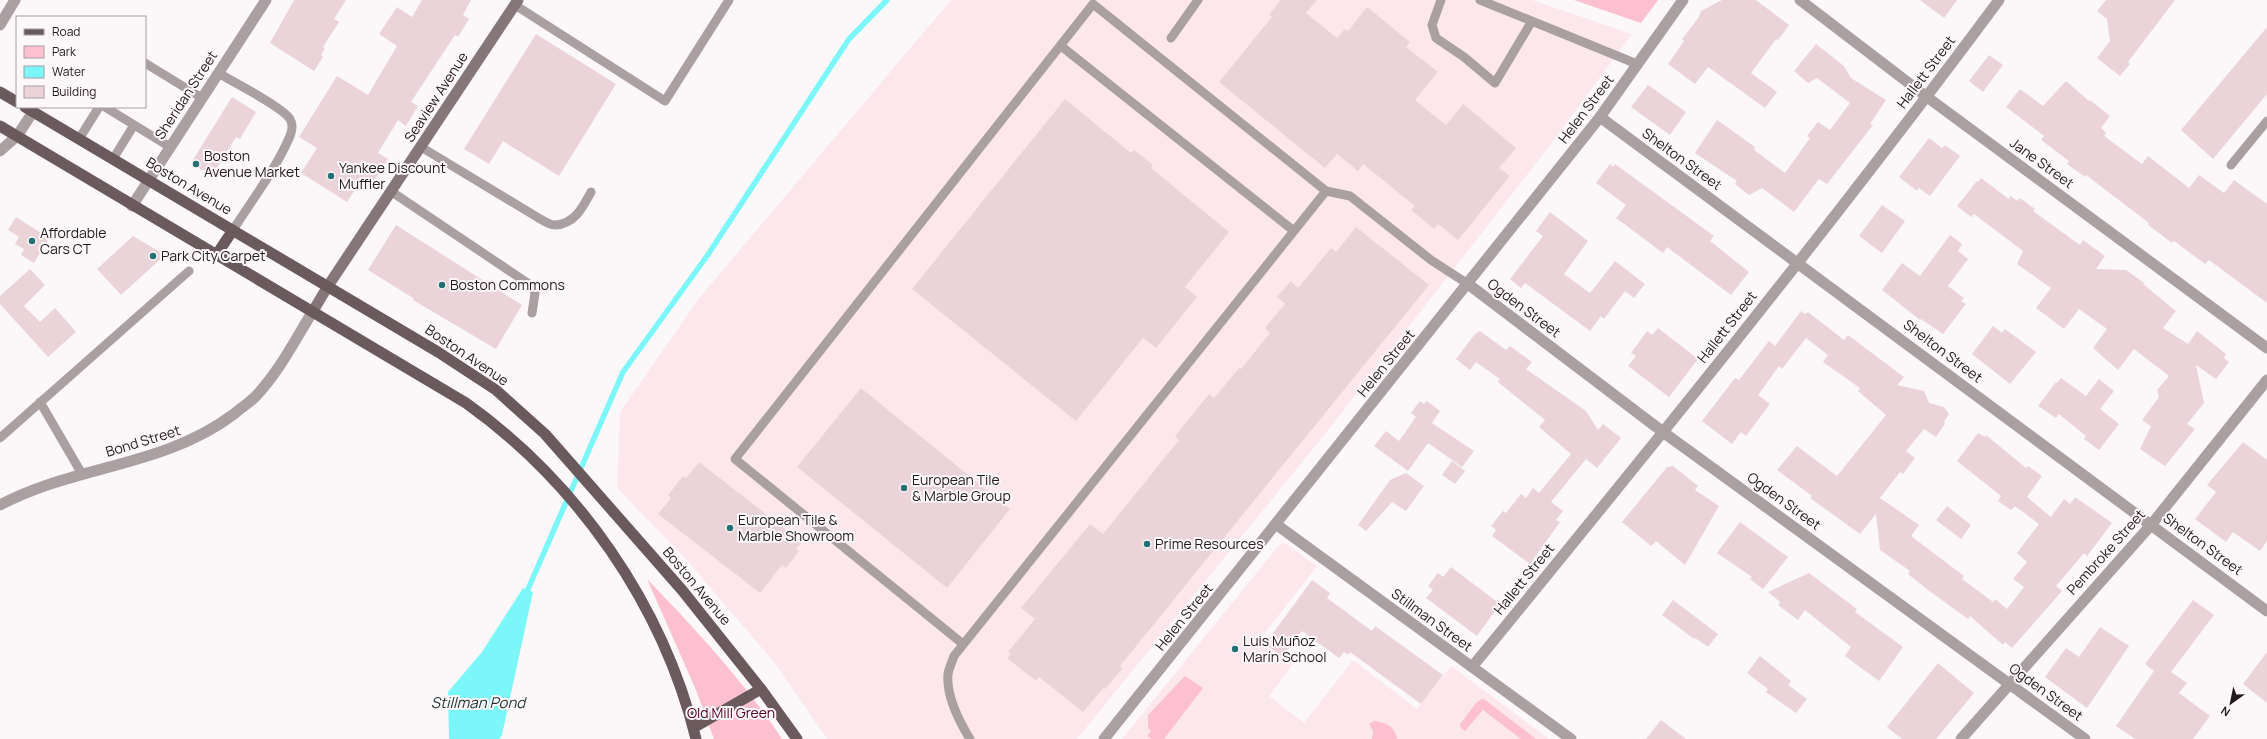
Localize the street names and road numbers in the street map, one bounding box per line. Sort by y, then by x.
street label: Hallett Street [1892,31,1959,112]
street label: Sheridan Street [150,47,221,143]
street label: Seaview Avenue [399,48,472,145]
street label: Helen Street [1554,70,1618,147]
street label: Shelton Street [1639,123,1726,194]
street label: Jane Street [2007,133,2078,192]
street label: Boston Avenue [143,153,236,219]
street label: Ogden Street [1484,274,1565,342]
street label: Hallett Street [1693,287,1761,367]
street label: Shelton Street [1900,315,1987,387]
street label: Boston Avenue [422,320,513,390]
street label: Helen Street [1353,325,1419,400]
street label: Bond Street [103,420,183,461]
street label: Ogden Street [1744,467,1825,534]
street label: Pembroke Street [2062,505,2149,598]
street label: Shelton Street [2160,508,2247,579]
street label: Hallett Street [1489,539,1558,618]
street label: Boston Avenue [659,542,736,629]
street label: Helen Street [1151,579,1217,654]
street label: Stillman Street [1388,584,1477,656]
street label: Ogden Street [2006,658,2087,725]

